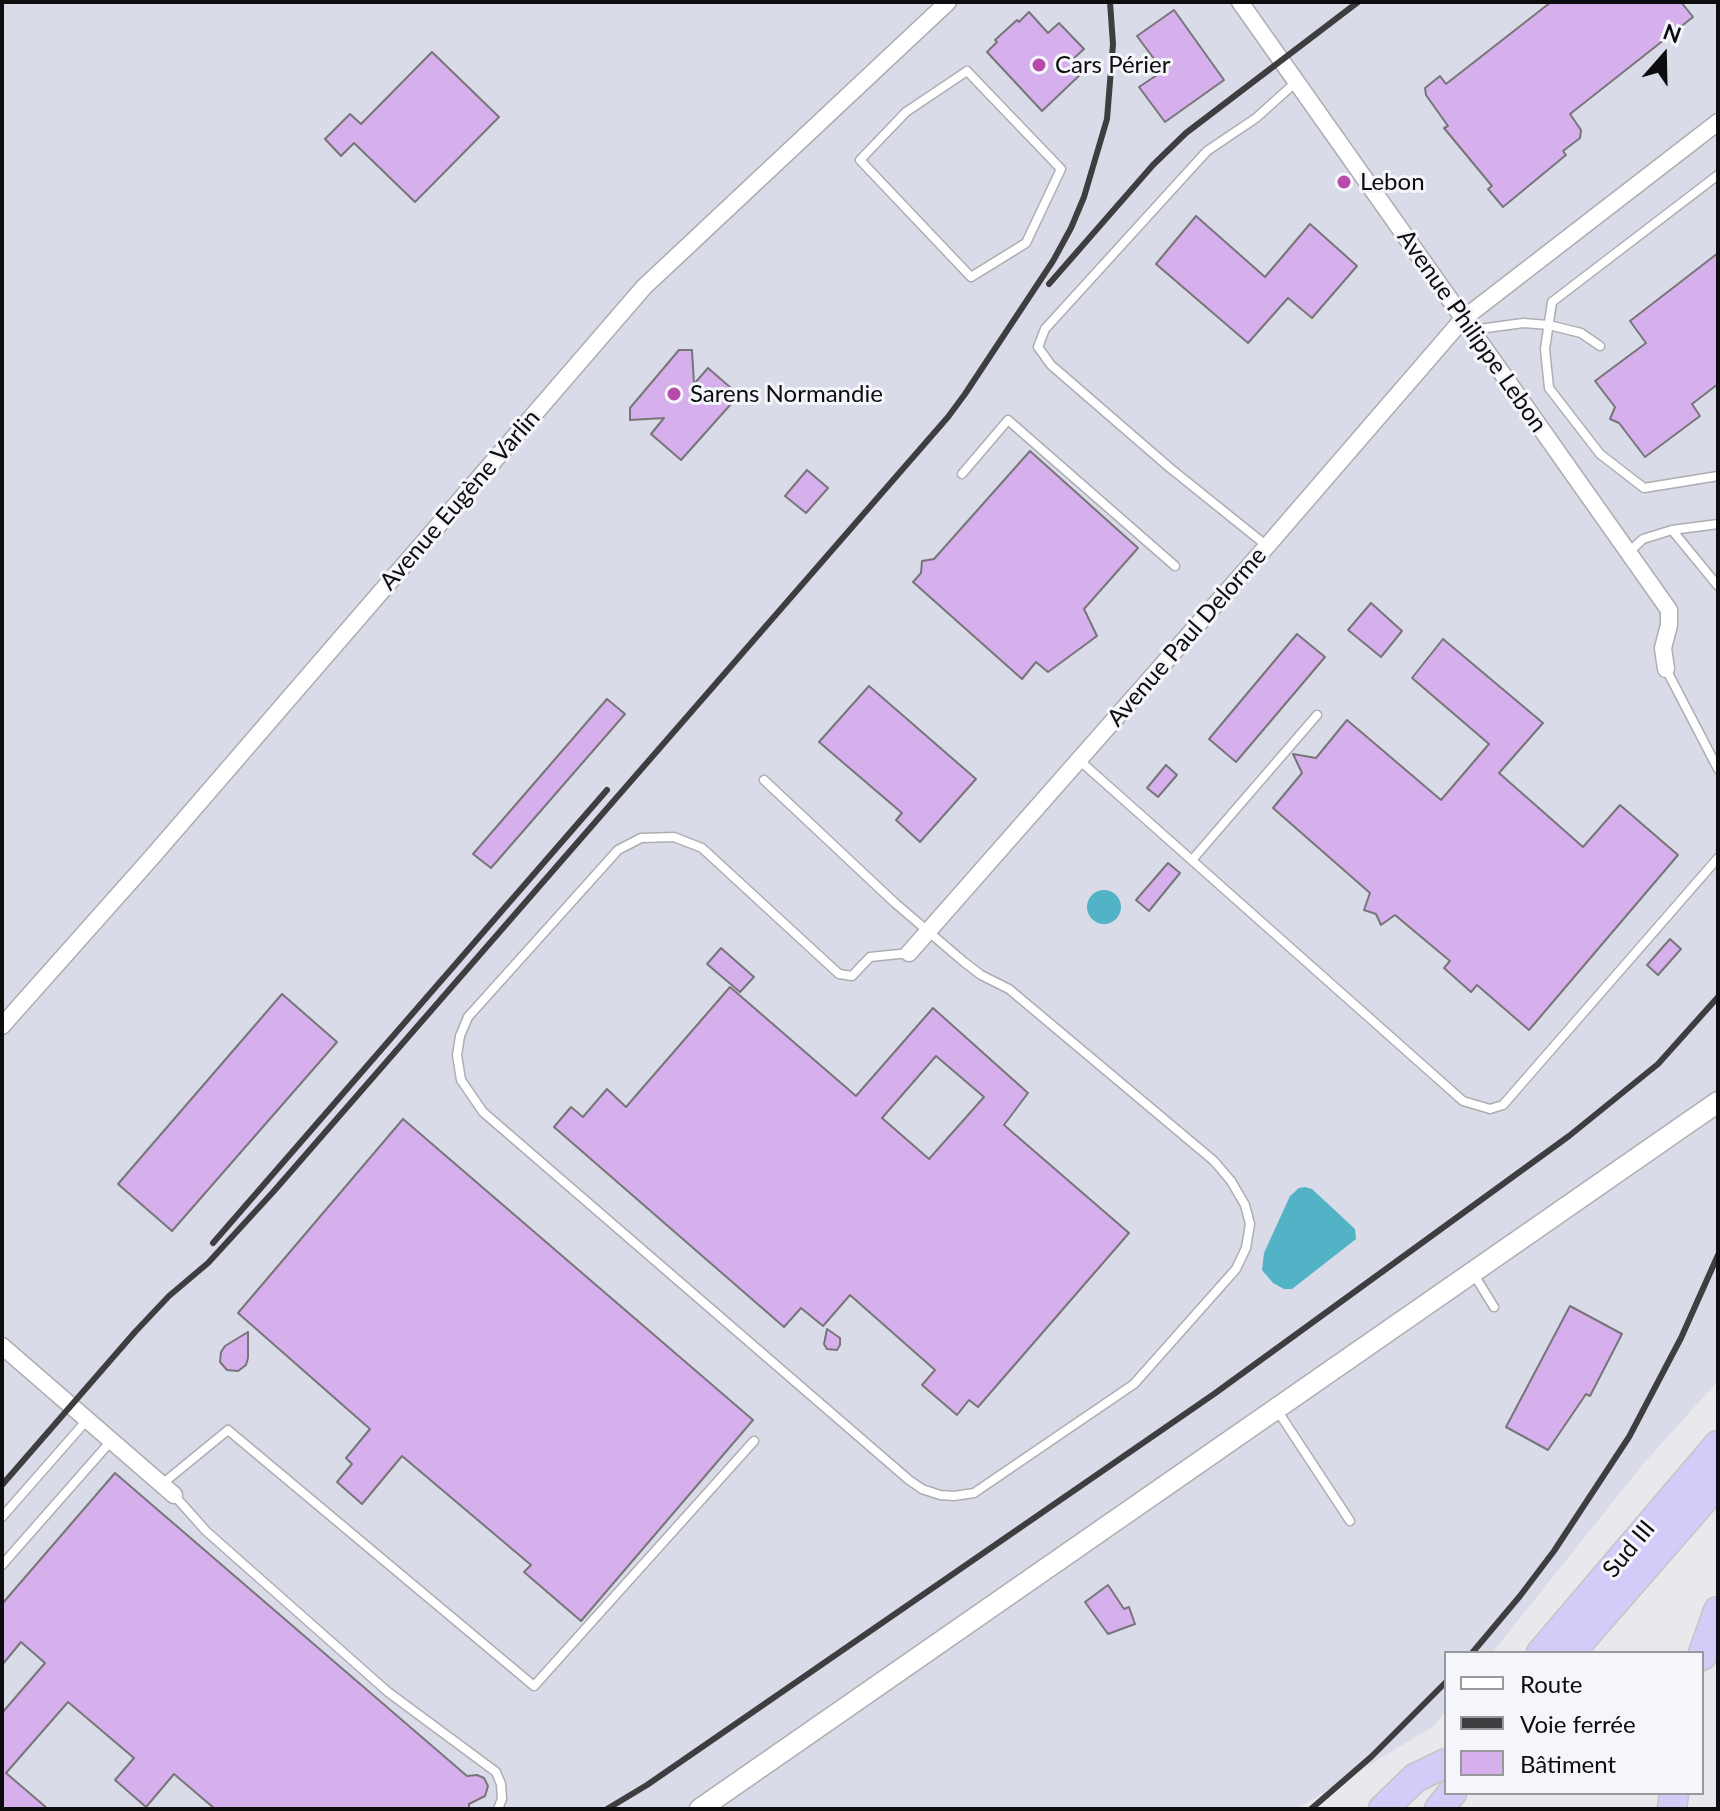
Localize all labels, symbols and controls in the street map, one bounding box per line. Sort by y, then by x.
north arrow [1624,16,1704,96]
text: N [1660,17,1685,49]
place label: Cars Périer [1055,51,1171,79]
marker: Cars Périer [1030,56,1048,74]
place label: Lebon [1360,168,1425,196]
marker: Lebon [1335,173,1353,191]
street label: Avenue Philippe Lebon [1391,224,1553,438]
place label: Sarens Normandie [690,380,883,408]
marker: Sarens Normandie [665,385,683,403]
street label: Avenue Eugène Varlin [374,404,546,596]
street label: Avenue Paul Delorme [1101,542,1273,732]
street label: Sud III [1597,1515,1661,1583]
legend [1444,1651,1704,1795]
text: Route [1520,1669,1582,1698]
text: Voie ferrée [1520,1709,1636,1738]
text: Bâtiment [1520,1749,1616,1778]

